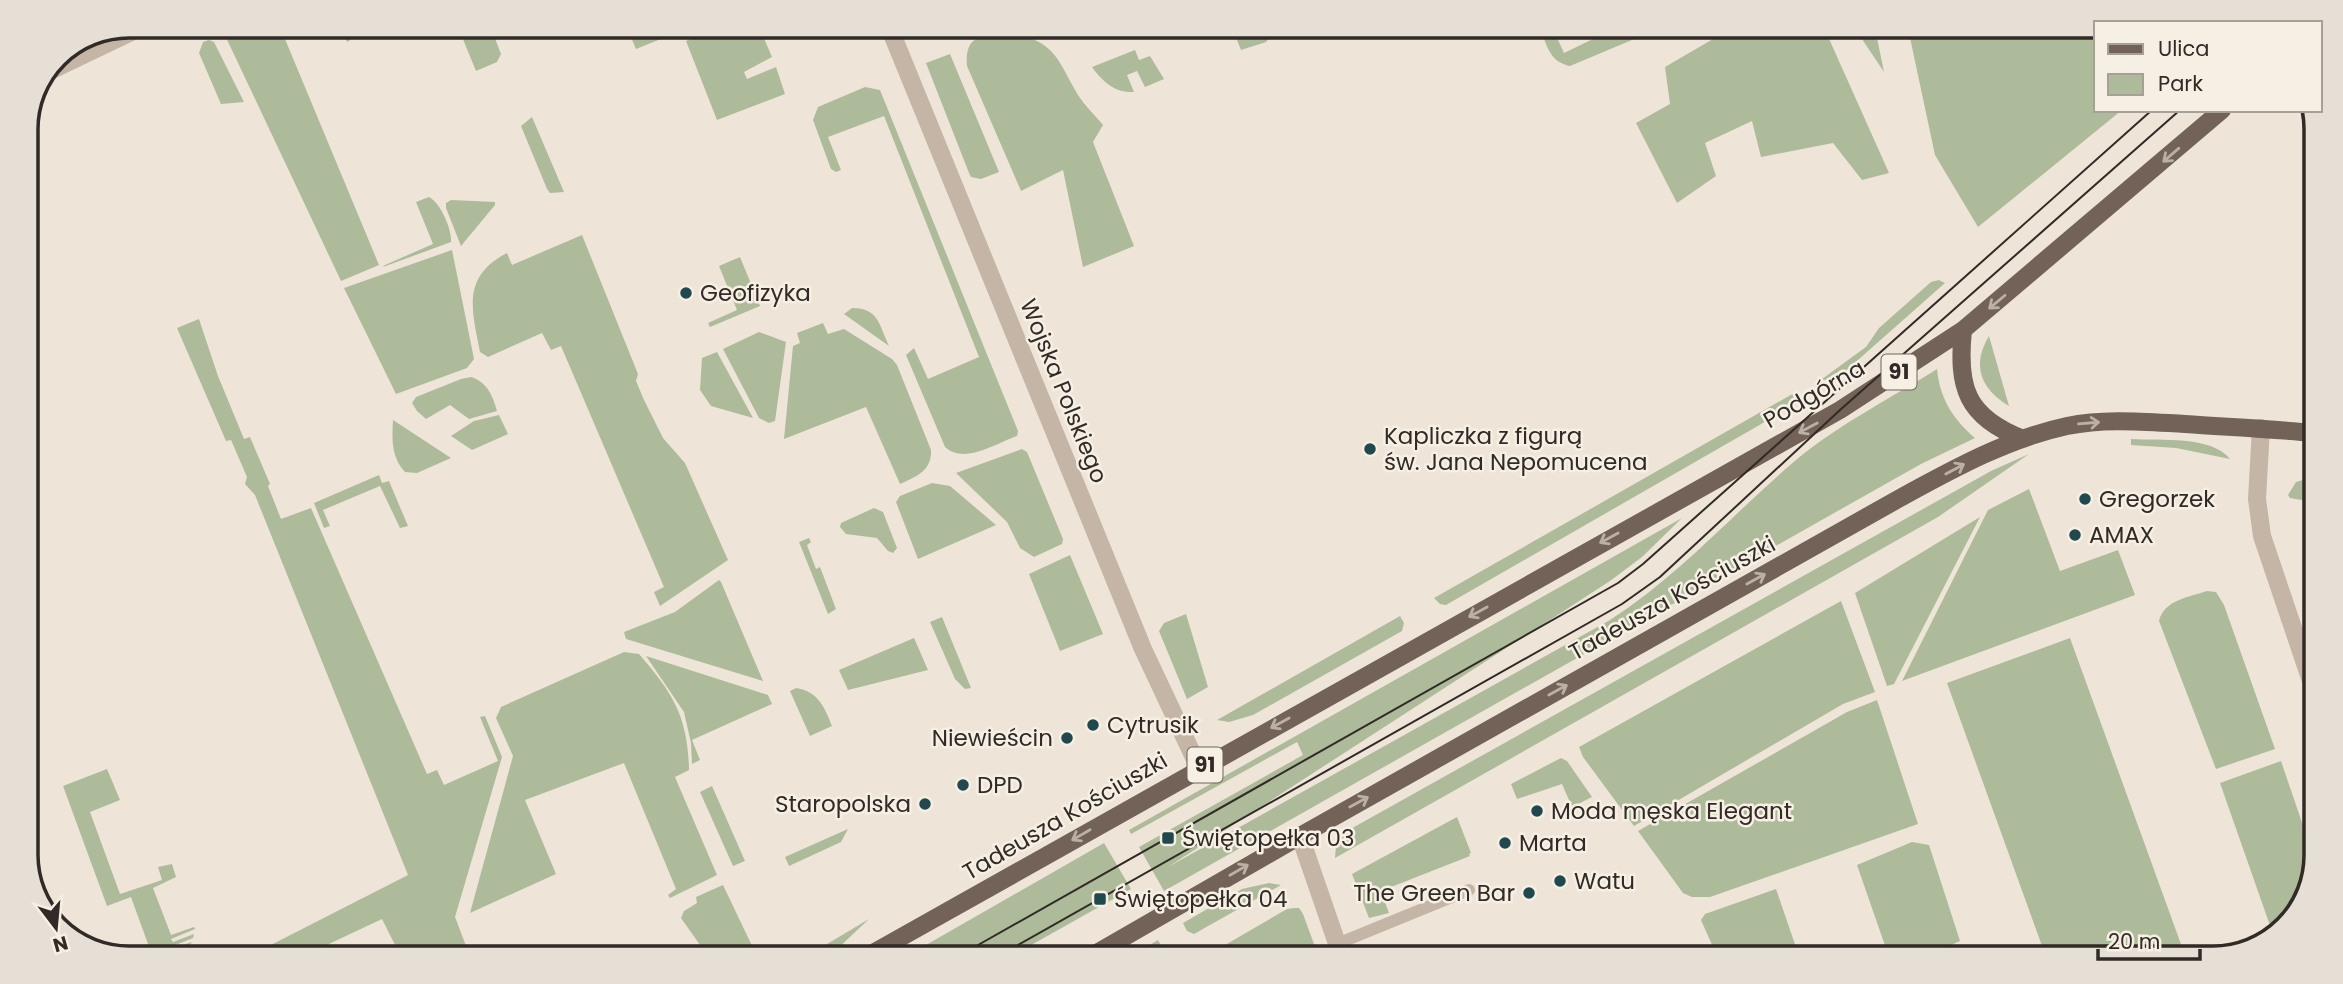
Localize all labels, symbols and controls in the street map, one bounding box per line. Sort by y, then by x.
legend [2094,21,2322,112]
text: Ulica [2158,34,2209,63]
text: Park [2158,69,2203,98]
one-way arrow [2162,147,2180,163]
place label: Geofizyka [700,277,811,309]
marker: Geofizyka [678,285,694,301]
street label: Wojska Polskiego [1012,294,1116,488]
one-way arrow [1989,294,2007,310]
street label: Podgórna [1757,352,1871,436]
road number: 91 [1882,354,1916,390]
one-way arrow [2078,416,2100,429]
place label: Kapliczka z figurą św. Jana Nepomucena [1384,420,1648,478]
one-way arrow [1798,422,1819,435]
marker: Kapliczka z figurą św. Jana Nepomucena [1362,441,1378,457]
one-way arrow [1944,461,1965,475]
place label: Gregorzek [2099,483,2215,515]
marker: Gregorzek [2077,491,2093,507]
place label: AMAX [2089,519,2154,551]
marker: AMAX [2067,527,2083,543]
street label: Tadeusza Kościuszki [1563,528,1781,668]
one-way arrow [1599,532,1620,545]
one-way arrow [1745,572,1765,586]
one-way arrow [1468,606,1489,619]
one-way arrow [1547,683,1567,697]
place label: Cytrusik [1107,709,1199,741]
one-way arrow [1270,716,1290,730]
marker: Cytrusik [1085,717,1101,733]
place label: Niewieścin [932,722,1053,754]
marker: Niewieścin [1059,730,1075,746]
street label: Tadeusza Kościuszki [957,744,1173,888]
road number: 91 [1188,748,1222,782]
place label: DPD [977,769,1023,801]
marker: DPD [955,777,971,793]
place label: Staropolska [775,788,911,820]
one-way arrow [1349,795,1369,809]
place label: Moda męska Elegant [1551,795,1792,827]
marker: Staropolska [917,796,933,812]
marker: Moda męska Elegant [1529,803,1545,819]
place label: Świętopełka 03 [1182,822,1354,854]
place label: Marta [1519,827,1587,859]
one-way arrow [1072,828,1092,842]
marker: Świętopełka 03 [1160,830,1176,846]
marker: Marta [1497,835,1513,851]
one-way arrow [1229,863,1249,877]
place label: Watu [1574,865,1635,897]
marker: Watu [1552,873,1568,889]
place label: The Green Bar [1353,877,1515,909]
place label: Świętopełka 04 [1114,883,1287,915]
marker: The Green Bar [1521,885,1537,901]
marker: Świętopełka 04 [1092,891,1108,907]
north arrow [21,893,91,963]
scale bar [2098,918,2200,962]
text: 20 m [2108,927,2161,956]
text: N [50,929,71,959]

